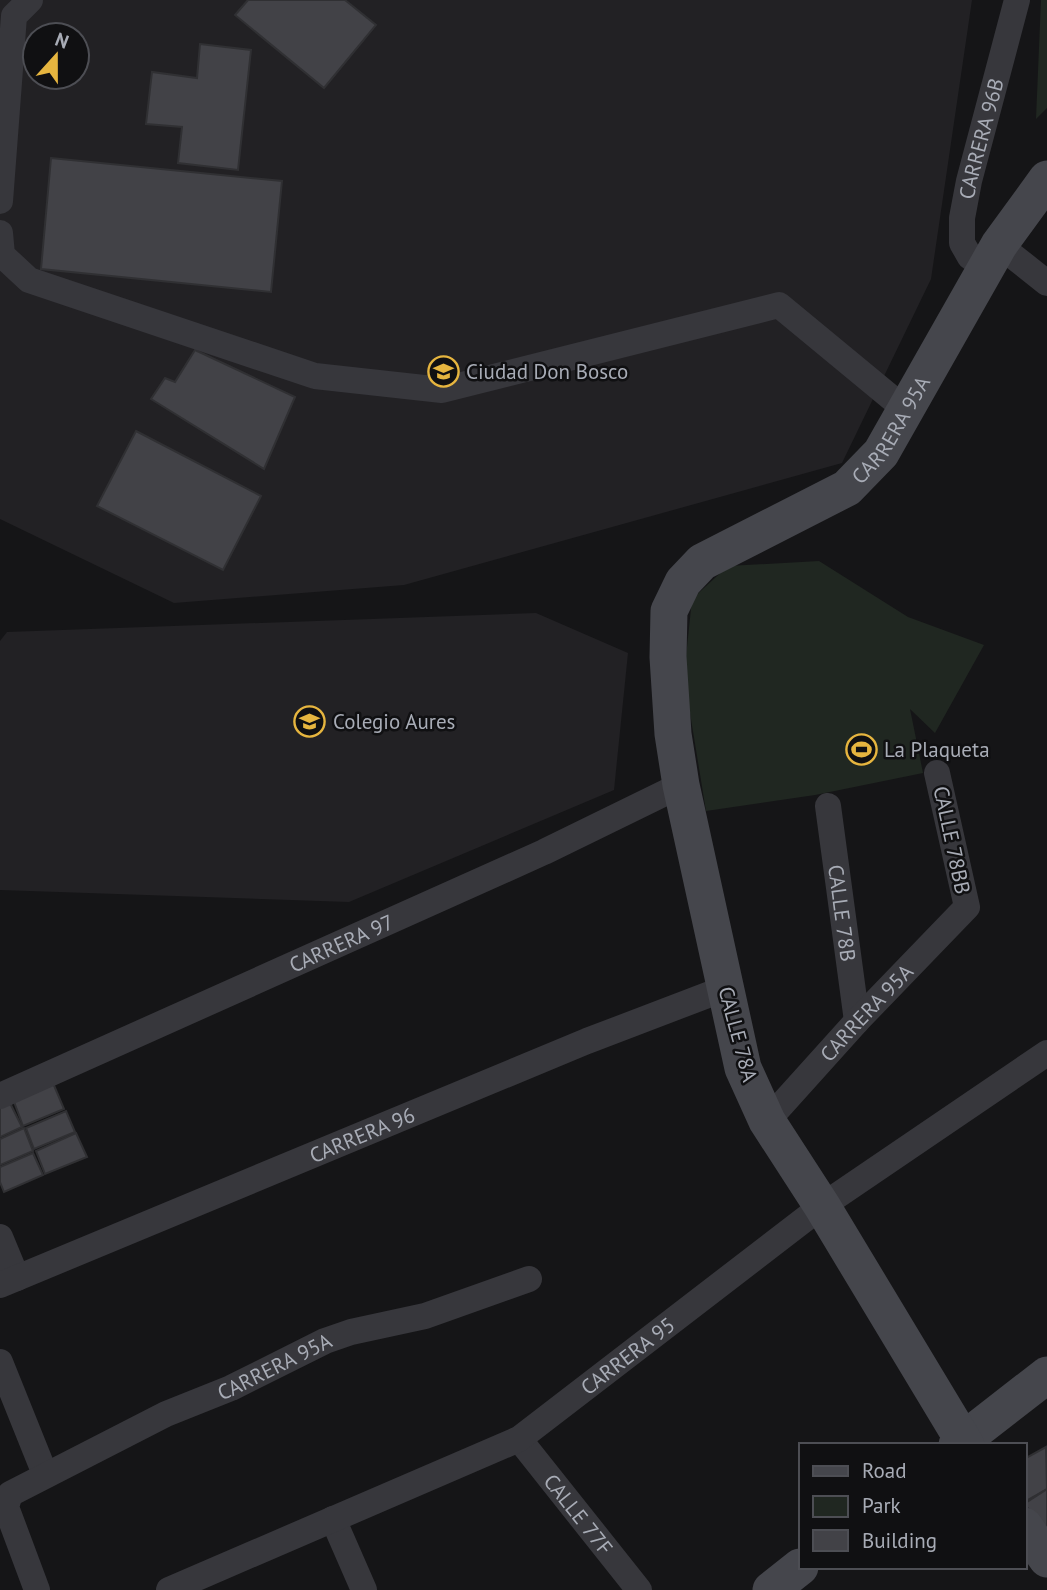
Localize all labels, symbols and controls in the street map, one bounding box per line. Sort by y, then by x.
north arrow [21,21,91,91]
text: N [52,27,72,54]
street label: CARRERA 96B [952,75,1009,201]
school or university icon: Ciudad Don Bosco [426,354,460,388]
place label: Ciudad Don Bosco [466,358,628,385]
street label: CARRERA 95A [845,370,936,489]
school or university icon: Colegio Aures [293,704,327,738]
place label: Colegio Aures [333,708,455,735]
sports icon: La Plaqueta [844,732,878,766]
place label: La Plaqueta [884,736,990,763]
street label: CALLE 78BB [927,784,977,896]
street label: CALLE 78B [823,863,862,963]
street label: CARRERA 97 [285,908,398,978]
street label: CARRERA 95A [814,957,919,1067]
street label: CALLE 78A [712,983,764,1085]
street label: CARRERA 96 [305,1101,419,1168]
street label: CARRERA 95 [575,1311,680,1400]
street label: CARRERA 95A [213,1326,337,1406]
legend [799,1443,1026,1569]
text: Road [862,1457,906,1484]
street label: CALLE 77F [538,1468,619,1560]
text: Park [862,1492,901,1519]
text: Building [862,1527,937,1554]

